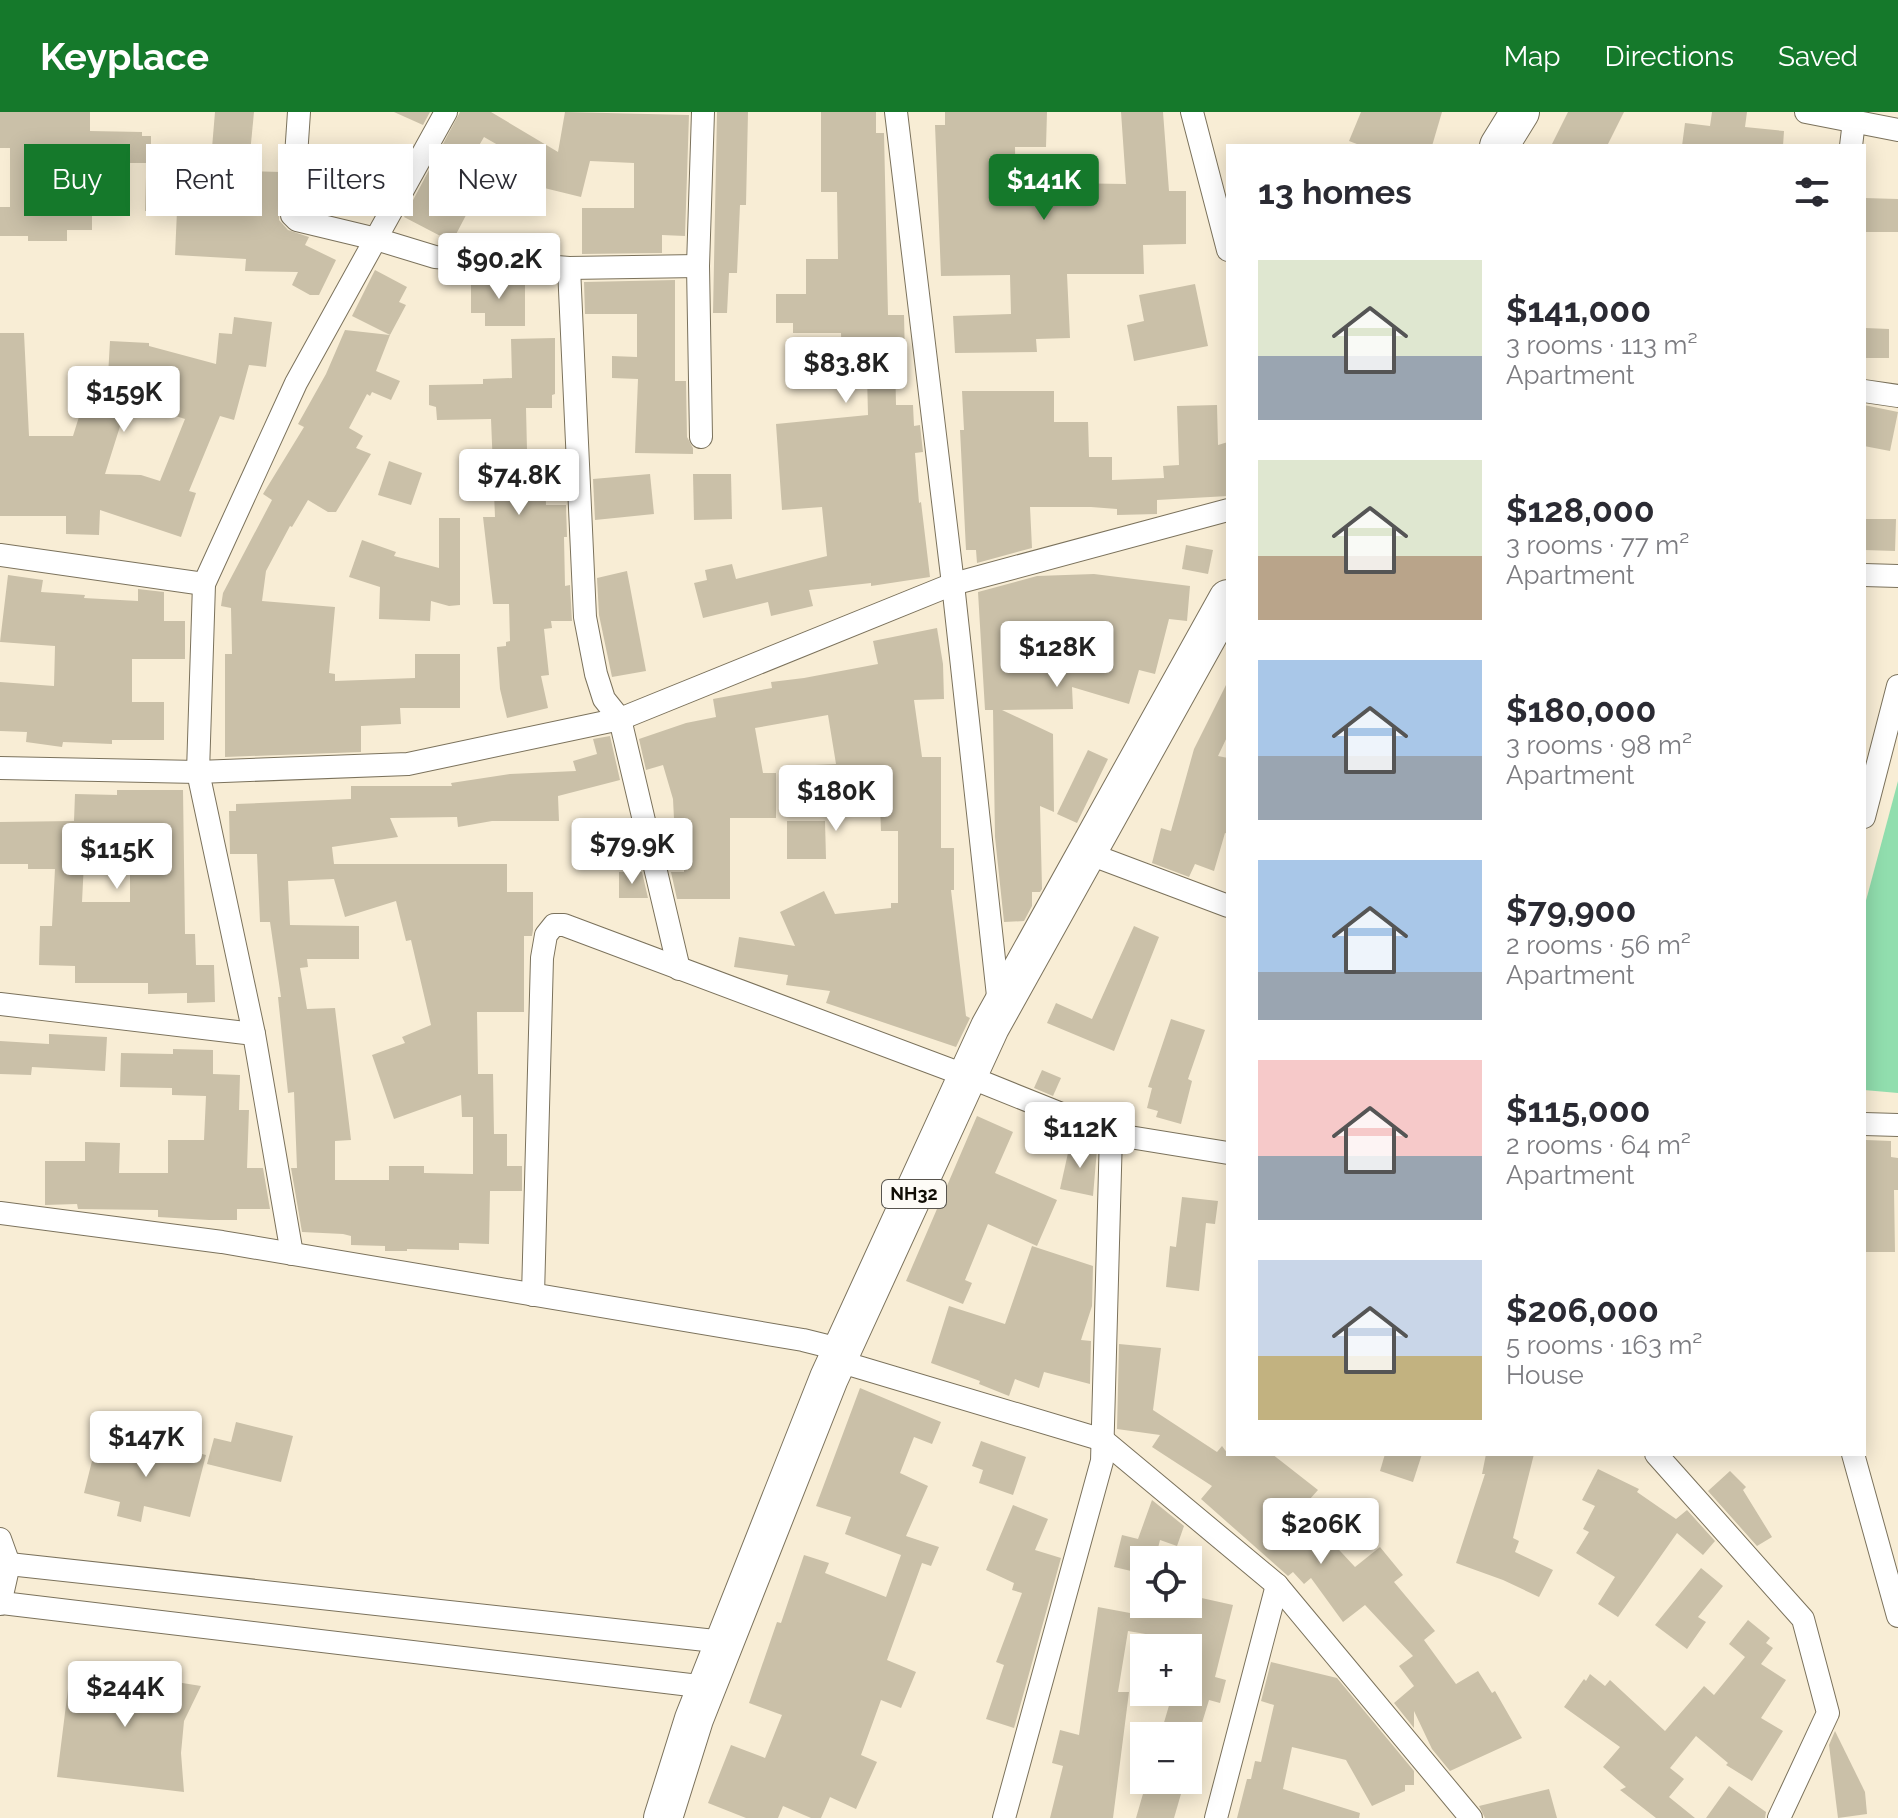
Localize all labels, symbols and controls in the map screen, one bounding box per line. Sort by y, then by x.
text: Keyplace [40,34,209,79]
text: Map [1504,40,1561,73]
text: Directions [1605,40,1734,73]
text: Saved [1778,40,1858,73]
chip: Buy [24,144,130,216]
chip: Rent [146,144,262,216]
chip: Filters [278,144,413,216]
chip: New [429,144,546,216]
pin: $141K [988,154,1100,222]
text: $141K [1007,165,1081,195]
icon: filters [1790,170,1834,214]
text: 13 homes [1258,172,1412,212]
pin: $90.2K [434,233,564,301]
text: $90.2K [456,244,542,274]
text: $141,000 [1506,290,1651,330]
icon: home [1322,292,1418,388]
text: 3 rooms · 113 m² [1506,330,1698,360]
pin: $83.8K [781,337,911,405]
text: $83.8K [803,348,889,378]
text: Apartment [1506,360,1635,390]
pin: $159K [68,366,180,434]
text: $159K [86,377,162,407]
pin: $74.8K [454,449,584,517]
text: $74.8K [477,460,561,490]
text: $128,000 [1506,490,1655,530]
icon: home [1322,492,1418,588]
text: 3 rooms · 77 m² [1506,530,1689,560]
text: Apartment [1506,560,1635,590]
pin: $128K [1001,621,1113,689]
text: $128K [1018,632,1096,662]
text: $180,000 [1506,690,1656,730]
icon: home [1322,692,1418,788]
text: 3 rooms · 98 m² [1506,730,1692,760]
text: Apartment [1506,760,1635,790]
pin: $180K [780,765,892,833]
text: $180K [797,776,875,806]
pin: $79.9K [567,818,697,886]
pin: $115K [61,823,173,891]
text: $79.9K [590,829,674,859]
text: $115K [80,834,154,864]
text: $79,900 [1506,890,1636,930]
icon: home [1322,892,1418,988]
text: 2 rooms · 56 m² [1506,930,1691,960]
text: Apartment [1506,960,1635,990]
text: $115,000 [1506,1090,1651,1130]
icon: home [1322,1092,1418,1188]
pin: $112K [1024,1102,1136,1170]
text: $112K [1043,1113,1117,1143]
text: 2 rooms · 64 m² [1506,1130,1691,1160]
text: Apartment [1506,1160,1635,1190]
road number: NH32 [882,1180,946,1208]
text: $206,000 [1506,1290,1659,1330]
icon: home [1322,1292,1418,1388]
text: 5 rooms · 163 m² [1506,1330,1702,1360]
text: House [1506,1360,1584,1390]
pin: $147K [90,1411,202,1479]
text: $147K [108,1422,184,1452]
pin: $206K [1265,1498,1377,1566]
text: $206K [1281,1509,1361,1539]
map controls [1130,1546,1202,1794]
button: locate [1130,1546,1202,1618]
button: + [1130,1634,1202,1706]
pin: $244K [69,1661,181,1729]
text: $244K [86,1672,164,1702]
button: − [1130,1722,1202,1794]

